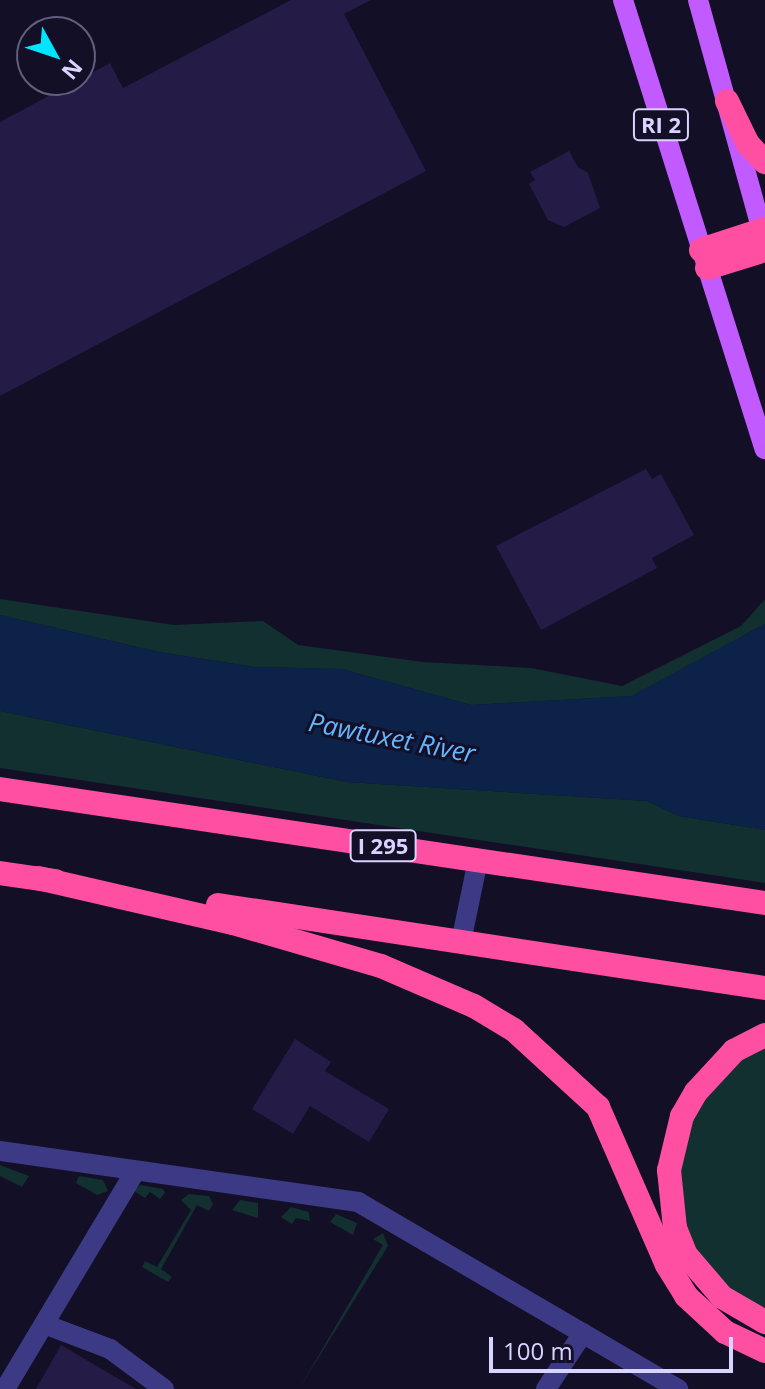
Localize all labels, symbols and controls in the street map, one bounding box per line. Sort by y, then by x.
north arrow [16,16,96,96]
text: N [56,54,90,87]
road number: RI 2 [631,107,691,143]
water label: Pawtuxet River [306,707,478,769]
road number: I 295 [349,828,417,864]
scale bar [493,1321,737,1371]
text: 100 m [503,1334,573,1367]

